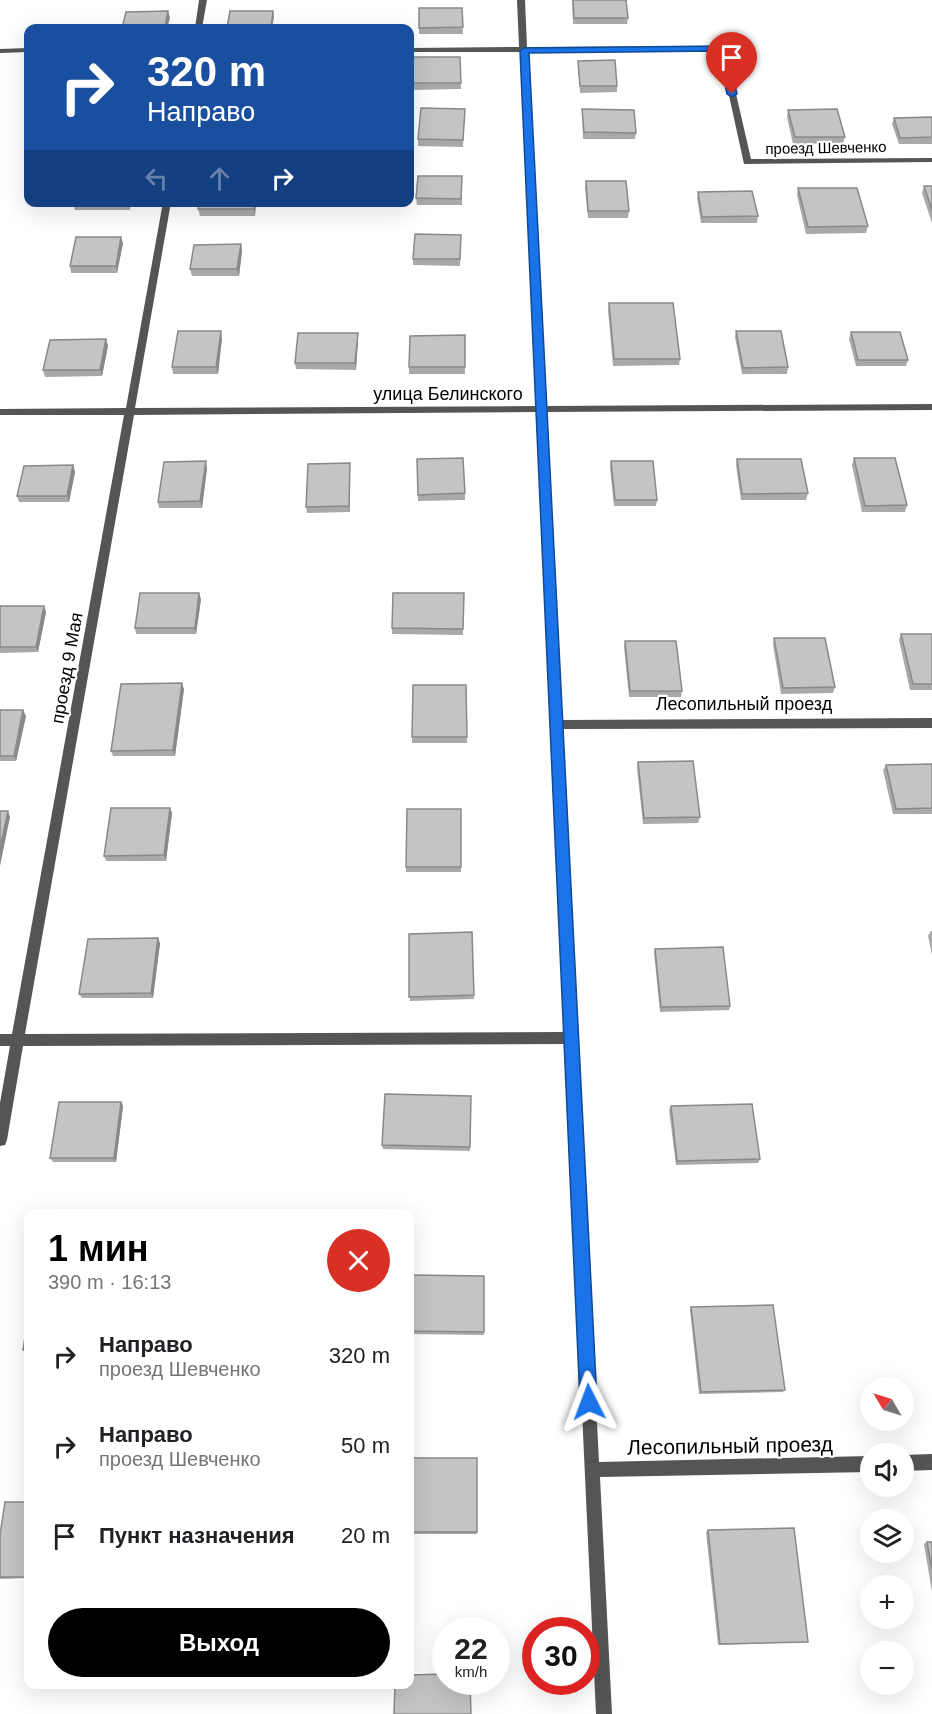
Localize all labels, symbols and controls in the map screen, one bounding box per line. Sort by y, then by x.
pin [706,32,757,94]
icon: arrive [715,41,748,74]
icon: right [48,48,126,126]
text: 320 m [147,48,266,95]
text: Направо [147,97,255,127]
street label: проезд Шевченко [765,138,887,157]
icon: left [140,162,173,195]
icon: ahead [203,162,236,195]
icon: right [266,162,299,195]
street label: улица Белинского [373,384,523,404]
street label: проезд 9 Мая [47,611,87,725]
street label: Лесопильный проезд [656,694,833,714]
text: 1 мин [48,1228,149,1269]
button: close [327,1229,390,1292]
text: 390 m · 16:13 [48,1271,171,1293]
text: Направо [99,1332,193,1357]
icon: right [48,1340,81,1373]
text: 320 m [329,1343,390,1368]
text: проезд Шевченко [99,1358,261,1380]
position arrow [557,1370,621,1434]
north arrow [860,1377,914,1431]
map controls [860,1377,914,1695]
text: Направо [99,1422,193,1447]
icon: right [48,1430,81,1463]
street label: Лесопильный проезд [627,1432,833,1459]
text: 50 m [341,1433,390,1458]
button: sound [860,1443,914,1497]
text: проезд Шевченко [99,1448,261,1470]
button: layers [860,1509,914,1563]
icon: arrive [48,1520,81,1553]
text: Пункт назначения [99,1523,295,1548]
text: 20 m [341,1523,390,1548]
button: + [860,1575,914,1629]
button: Выход [48,1608,390,1677]
speed limit sign: 30 [522,1617,600,1695]
text: 22 [454,1632,488,1665]
button: − [860,1641,914,1695]
text: km/h [455,1663,487,1680]

